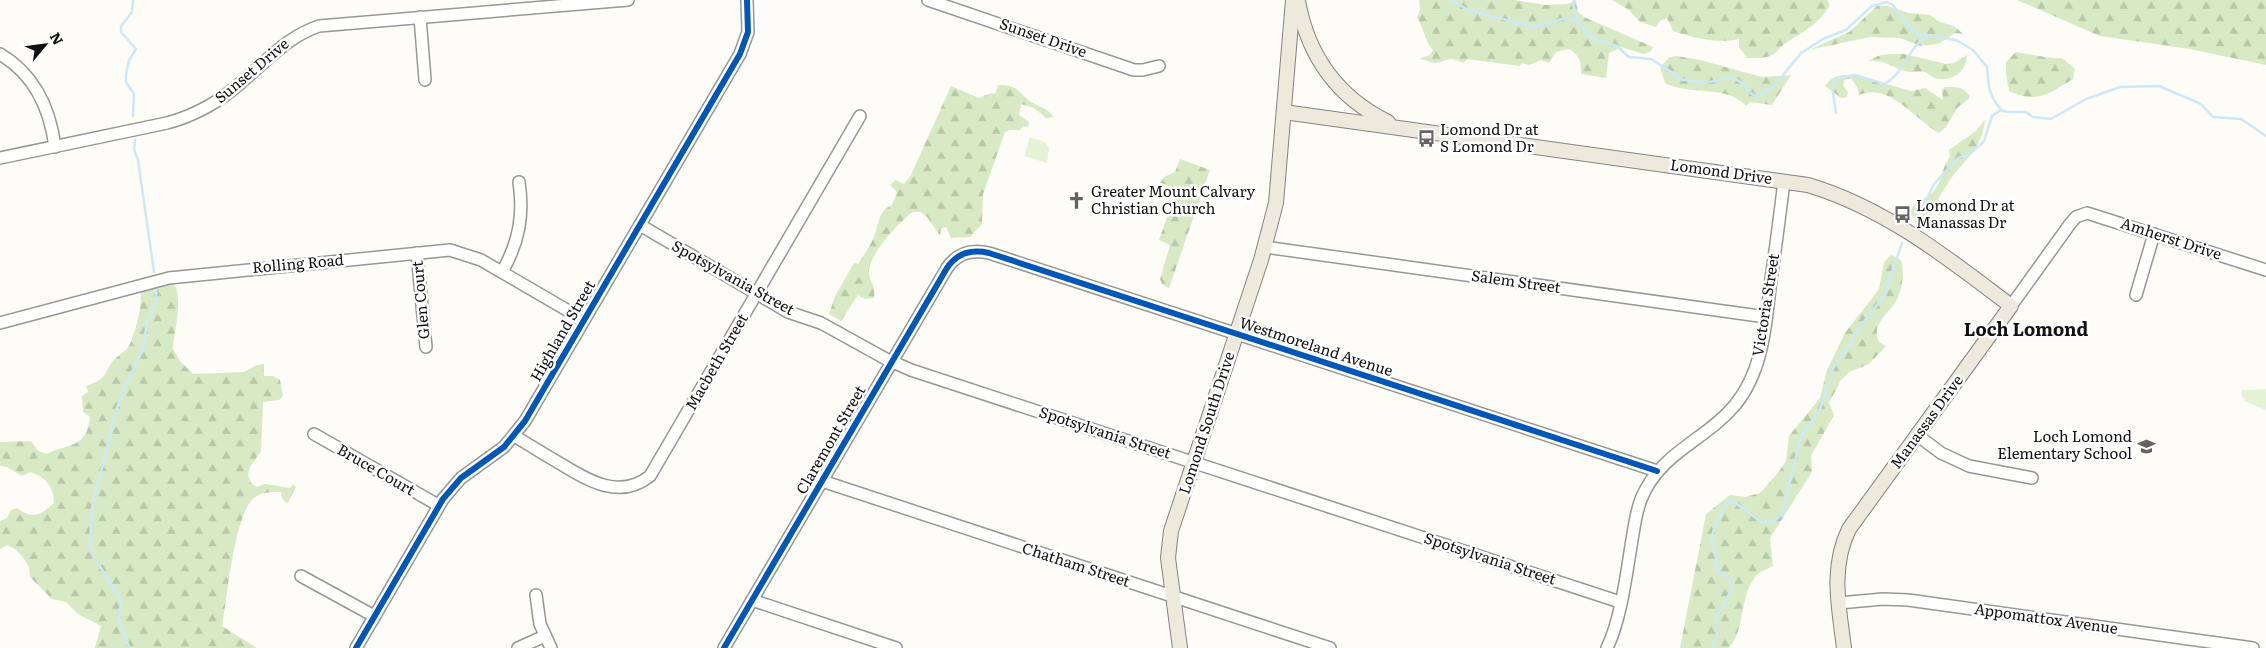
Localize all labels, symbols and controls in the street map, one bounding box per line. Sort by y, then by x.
street label: Sunset Drive [997,11,1090,62]
north arrow [20,20,70,70]
text: N [46,28,69,48]
street label: Sunset Drive [209,32,293,108]
place label: Lomond Dr at S Lomond Dr [1440,117,1539,157]
bus stop icon: Lomond Dr at S Lomond Dr [1416,129,1436,149]
street label: Lomond Drive [1669,152,1774,189]
place label: Greater Mount Calvary Christian Church [1091,179,1255,219]
church icon: Greater Mount Calvary Christian Church [1067,191,1087,211]
place label: Lomond Dr at Manassas Dr [1916,193,2015,233]
bus stop icon: Lomond Dr at Manassas Dr [1892,205,1912,225]
street label: Amherst Drive [2118,210,2225,265]
street label: Spotsylvania Street [668,233,799,320]
street label: Rolling Road [251,247,345,278]
street label: Victoria Street [1745,252,1784,358]
street label: Glen Court [405,260,434,340]
street label: Salem Street [1470,263,1562,298]
street label: Highland Street [523,275,600,385]
street label: Macbeth Street [679,308,753,414]
street label: Westmoreland Avenue [1237,310,1396,381]
district label: Loch Lomond [1964,315,2088,342]
street label: Lomond South Drive [1172,348,1240,497]
street label: Manassas Drive [1884,369,1968,473]
street label: Claremont Street [789,380,870,498]
street label: Spotsylvania Street [1037,399,1174,464]
place label: Loch Lomond Elementary School [1997,424,2132,464]
school or university icon: Loch Lomond Elementary School [2136,436,2156,456]
street label: Bruce Court [334,437,420,500]
street label: Spotsylvania Street [1422,525,1559,590]
street label: Chatham Street [1020,535,1133,592]
street label: Appomattox Avenue [1973,596,2120,639]

